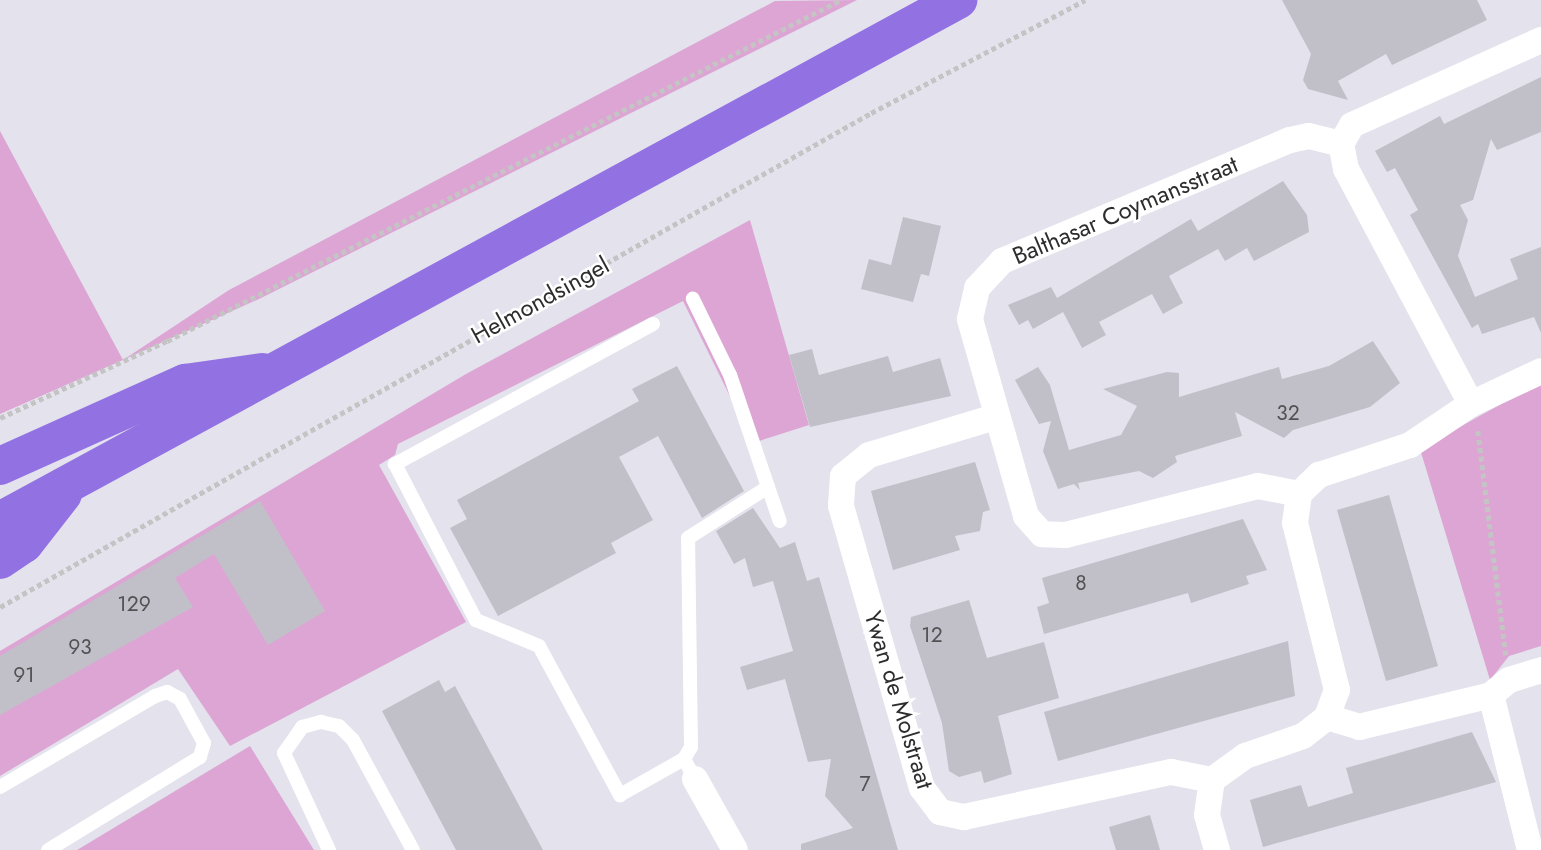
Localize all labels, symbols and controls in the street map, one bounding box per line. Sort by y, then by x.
street label: Balthasar Coymansstraat [1008,150,1242,270]
street label: Helmondsingel [466,250,614,350]
house number: 32 [1276,400,1300,426]
house number: 8 [1075,570,1087,596]
house number: 129 [117,591,151,617]
street label: Ywan de Molstraat [858,608,940,792]
house number: 12 [921,622,943,648]
house number: 93 [68,634,92,660]
house number: 91 [13,662,35,688]
house number: 7 [859,771,871,797]

